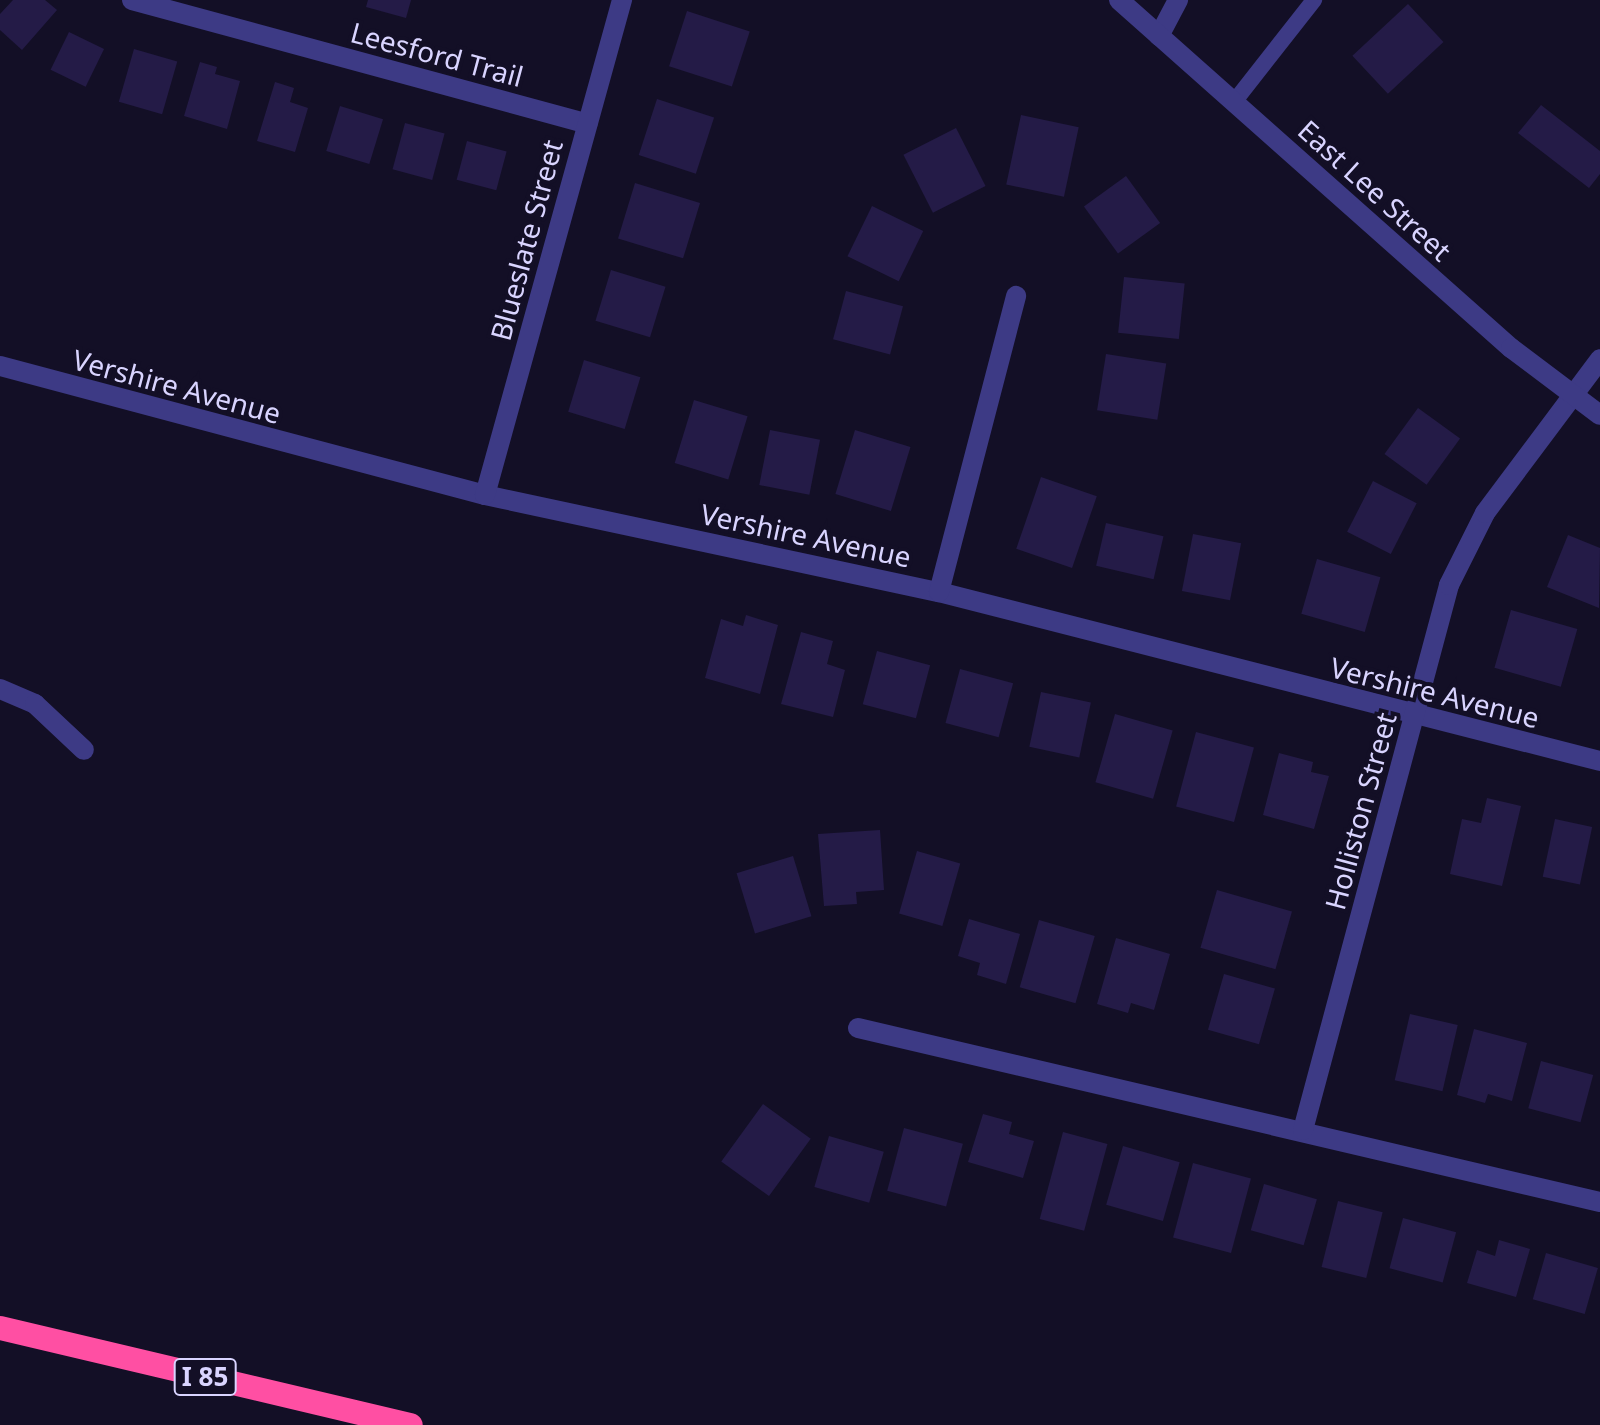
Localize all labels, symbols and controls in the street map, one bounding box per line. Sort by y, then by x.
street label: Leesford Trail [347,15,527,93]
street label: East Lee Street [1292,113,1458,267]
street label: Blueslate Street [483,136,569,344]
street label: Vershire Avenue [69,342,285,430]
street label: Vershire Avenue [698,496,914,574]
street label: Vershire Avenue [1327,650,1543,734]
street label: Holliston Street [1318,709,1402,913]
road number: I 85 [173,1355,237,1399]

